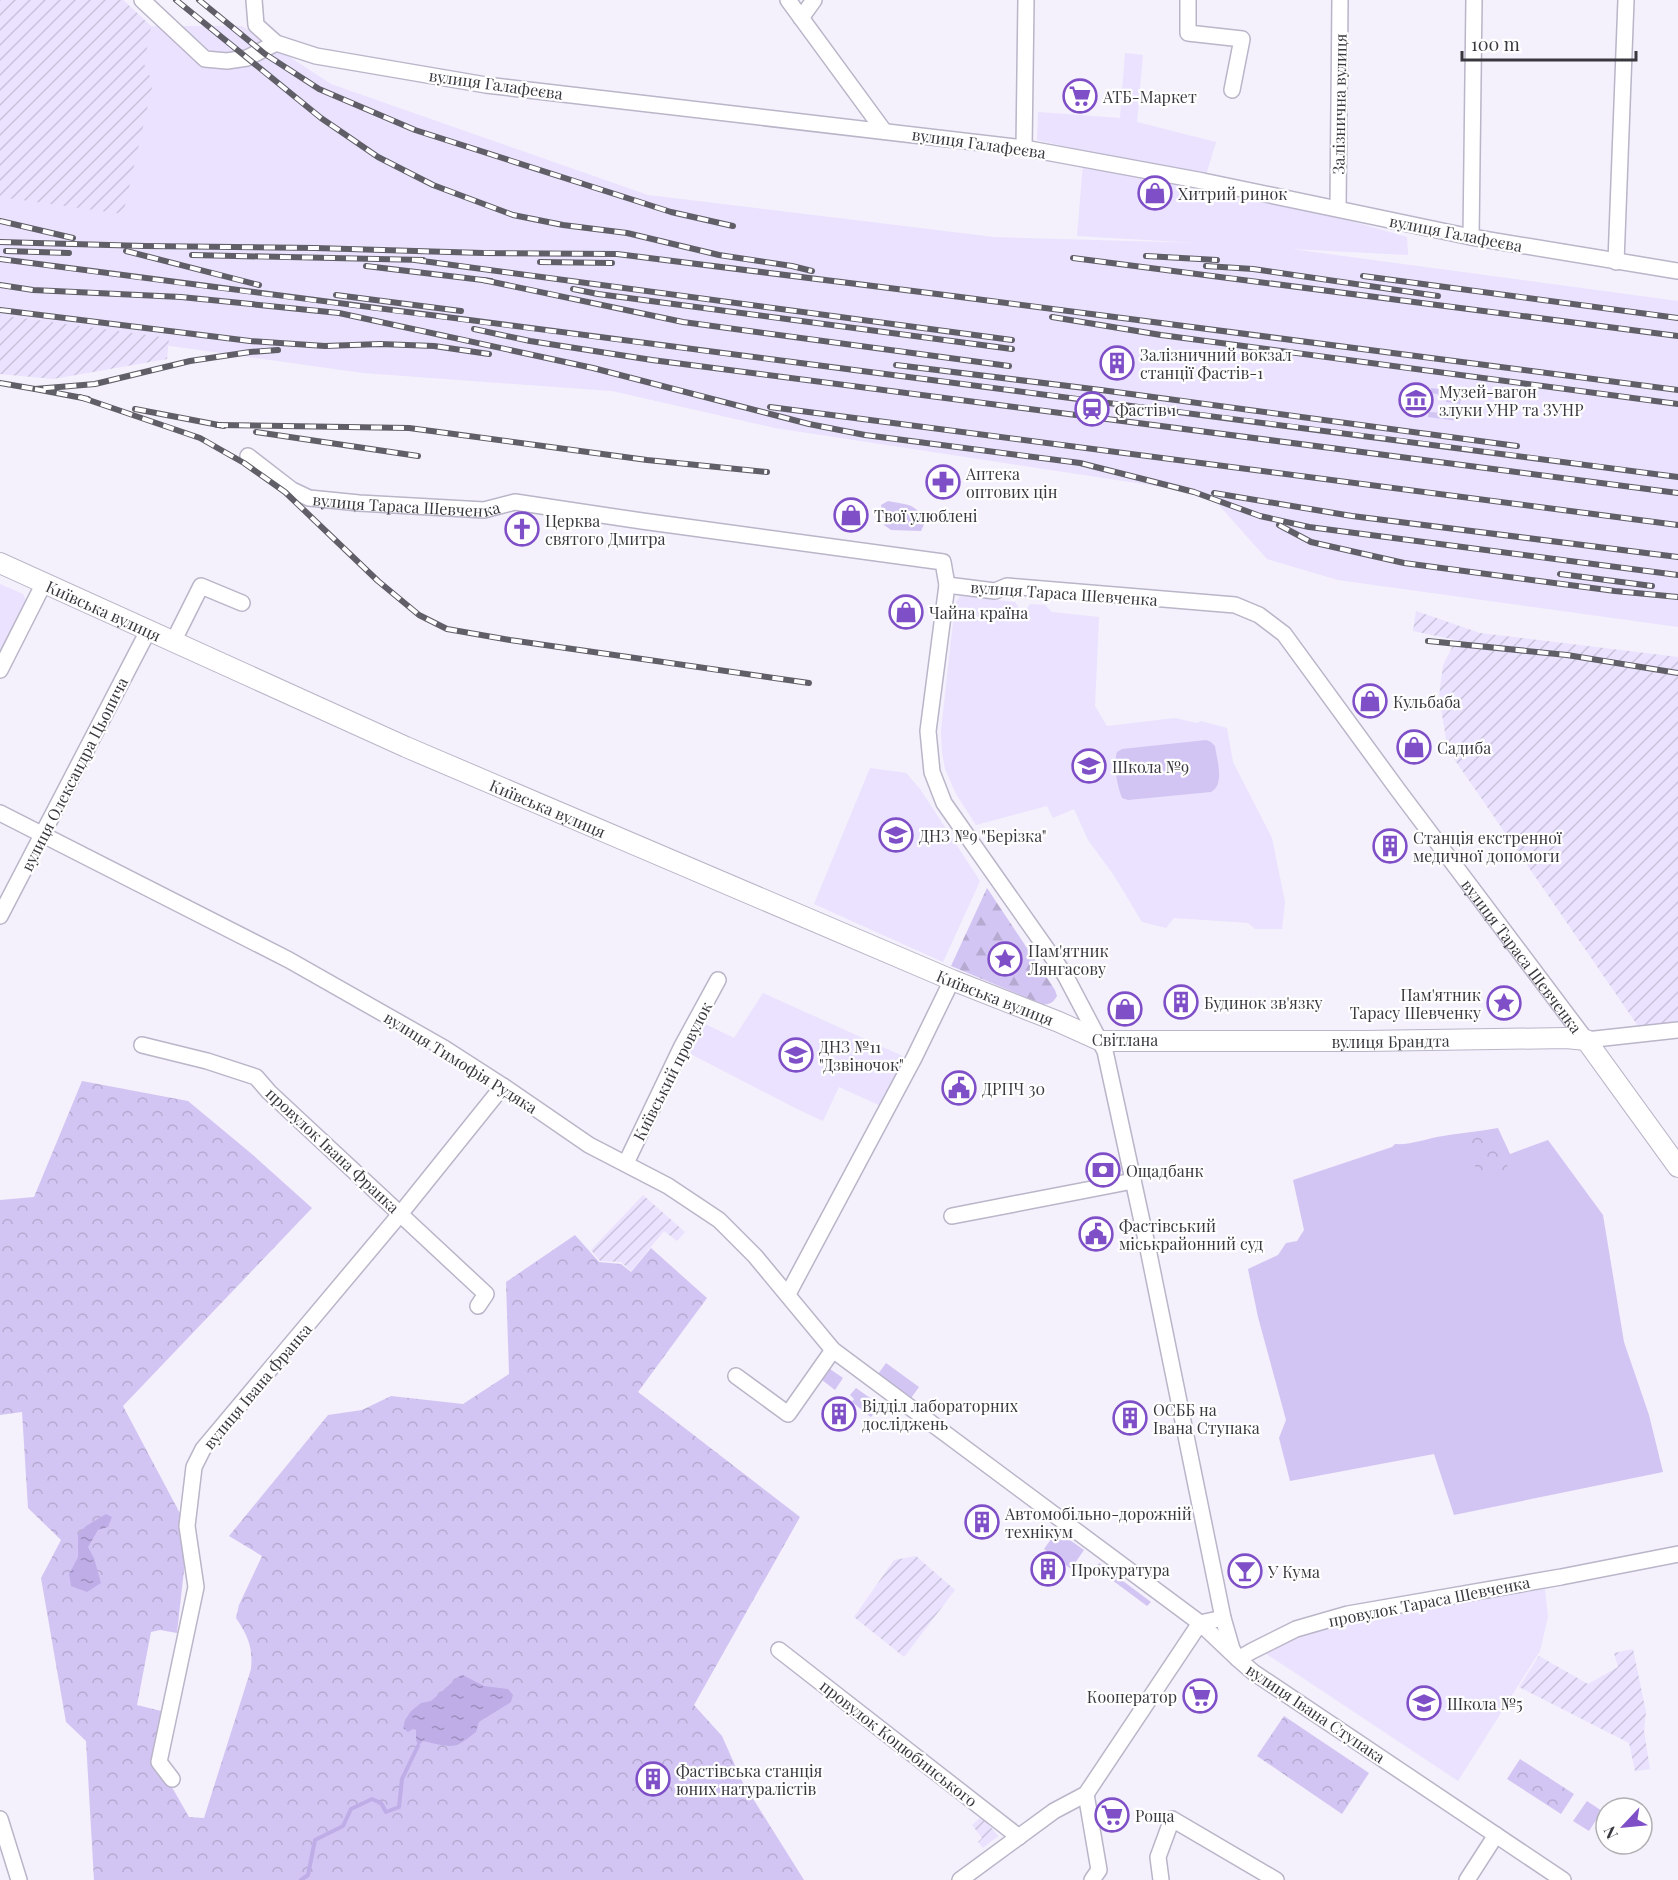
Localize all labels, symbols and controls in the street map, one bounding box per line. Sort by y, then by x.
scale bar [1462,24,1636,62]
text: 100 m [1471,32,1520,56]
street label: Залізнична вулиця [1327,33,1351,175]
street label: вулиця Галафеєва [428,64,564,104]
supermarket icon: АТБ-Маркет [1062,78,1098,114]
place label: АТБ-Маркет [1102,86,1197,107]
street label: вулиця Галафеєва [911,123,1047,163]
shop icon: Хитрий ринок [1137,175,1173,211]
place label: Хитрий ринок [1178,183,1287,204]
street label: вулиця Галафеєва [1388,210,1524,256]
place label: Залізничний вокзал станції Фастів-1 [1140,344,1292,383]
building icon: Залізничний вокзал станції Фастів-1 [1099,345,1135,381]
place label: Музей-вагон злуки УНР та ЗУНР [1439,381,1584,420]
museum icon: Музей-вагон злуки УНР та ЗУНР [1398,382,1434,418]
station icon: Фастів 1 [1074,391,1110,427]
place label: Фастів 1 [1115,399,1177,420]
place label: Аптека оптових цін [965,463,1058,502]
pharmacy icon: Аптека оптових цін [925,464,961,500]
street label: вулиця Тараса Шевченка [312,488,502,520]
shop icon: Твої улюблені [833,497,869,533]
place label: Твої улюблені [874,505,978,526]
place label: Церква святого Дмитра [545,510,666,549]
church icon: Церква святого Дмитра [504,511,540,547]
street label: Київська вулиця [43,575,165,645]
street label: вулиця Тараса Шевченка [970,576,1158,610]
shop icon: Чайна країна [888,594,924,630]
place label: Чайна країна [929,602,1028,623]
street label: вулиця Олександра Цьопича [16,673,132,875]
shop icon: Кульбаба [1352,683,1388,719]
place label: Кульбаба [1393,691,1461,712]
shop icon: Садиба [1396,729,1432,765]
place label: Садиба [1437,737,1491,758]
school or university icon: Школа №9 [1071,748,1107,784]
place label: Школа №9 [1112,756,1189,777]
street label: Київська вулиця [487,774,609,842]
school or university icon: ДНЗ №9 "Берізка" [878,817,914,853]
place label: ДНЗ №9 "Берізка" [919,825,1047,846]
place label: Станція екстренної медичної допомоги [1413,827,1562,866]
building icon: Станція екстренної медичної допомоги [1372,828,1408,864]
street label: вулиця Тараса Шевченка [1458,874,1587,1037]
place label: Пам'ятник Лянгасову [1027,940,1109,979]
place icon: Пам'ятник Лянгасову [987,941,1023,977]
street label: Київська вулиця [934,964,1057,1030]
building icon: Будинок зв'язку [1163,984,1199,1020]
place label: Пам'ятник Тарасу Шевченку [1350,984,1481,1023]
place icon: Пам'ятник Тарасу Шевченку [1486,985,1522,1021]
shop icon: Світлана [1107,991,1143,1027]
place label: Будинок зв'язку [1204,992,1323,1013]
street label: Київський провулок [628,998,716,1144]
street label: вулиця Тимофія Рудяка [380,1006,542,1118]
place label: Світлана [1092,1029,1158,1050]
street label: вулиця Брандта [1331,1029,1450,1052]
place label: ДНЗ №11 "Дзвіночок" [819,1036,904,1075]
school or university icon: ДНЗ №11 "Дзвіночок" [778,1037,814,1073]
public building icon: ДРПЧ 30 [941,1070,977,1106]
place label: ДРПЧ 30 [982,1078,1045,1099]
street label: провулок Івана Франка [262,1083,404,1217]
bank icon: Ощадбанк [1085,1152,1121,1188]
place label: Ощадбанк [1126,1160,1204,1181]
place label: Фастівський міськрайонний суд [1119,1215,1264,1254]
public building icon: Фастівський міськрайонний суд [1078,1216,1114,1252]
street label: вулиця Івана Франка [198,1319,316,1453]
place label: Відділ лабораторних досліджень [862,1395,1019,1434]
building icon: Відділ лабораторних досліджень [821,1396,857,1432]
place label: ОСББ на Івана Ступака [1153,1399,1260,1438]
building icon: ОСББ на Івана Ступака [1112,1400,1148,1436]
place label: Автомобільно-дорожній технікум [1004,1503,1192,1542]
building icon: Автомобільно-дорожній технікум [964,1504,1000,1540]
building icon: Прокуратура [1030,1551,1066,1587]
bar icon: У Кума [1227,1553,1263,1589]
place label: Прокуратура [1071,1559,1170,1580]
place label: У Кума [1267,1561,1320,1582]
street label: провулок Тараса Шевченка [1326,1571,1532,1631]
street label: вулиця Івана Ступака [1243,1659,1389,1767]
street label: провулок Коцюбинського [816,1675,982,1811]
supermarket icon: Кооператор [1182,1678,1218,1714]
school or university icon: Школа №5 [1406,1685,1442,1721]
place label: Кооператор [1087,1686,1177,1707]
place label: Школа №5 [1447,1693,1523,1714]
place label: Фастівська станція юних натуралістів [676,1760,823,1799]
building icon: Фастівська станція юних натуралістів [635,1761,671,1797]
north arrow [1594,1796,1654,1856]
supermarket icon: Роща [1094,1797,1130,1833]
place label: Роща [1135,1805,1174,1826]
text: N [1598,1823,1622,1843]

